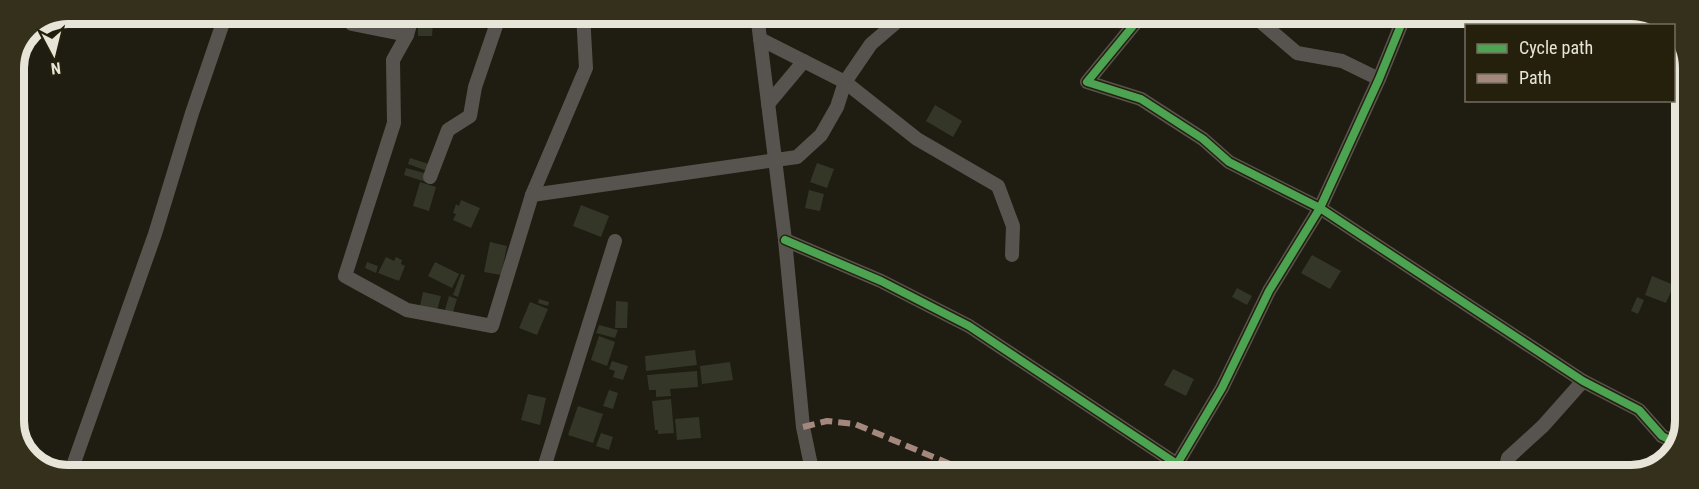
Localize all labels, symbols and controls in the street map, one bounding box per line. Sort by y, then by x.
north arrow [24,24,84,84]
legend [1465,24,1675,102]
text: Cycle path [1519,37,1593,58]
text: N [50,58,62,78]
text: Path [1519,67,1552,88]

